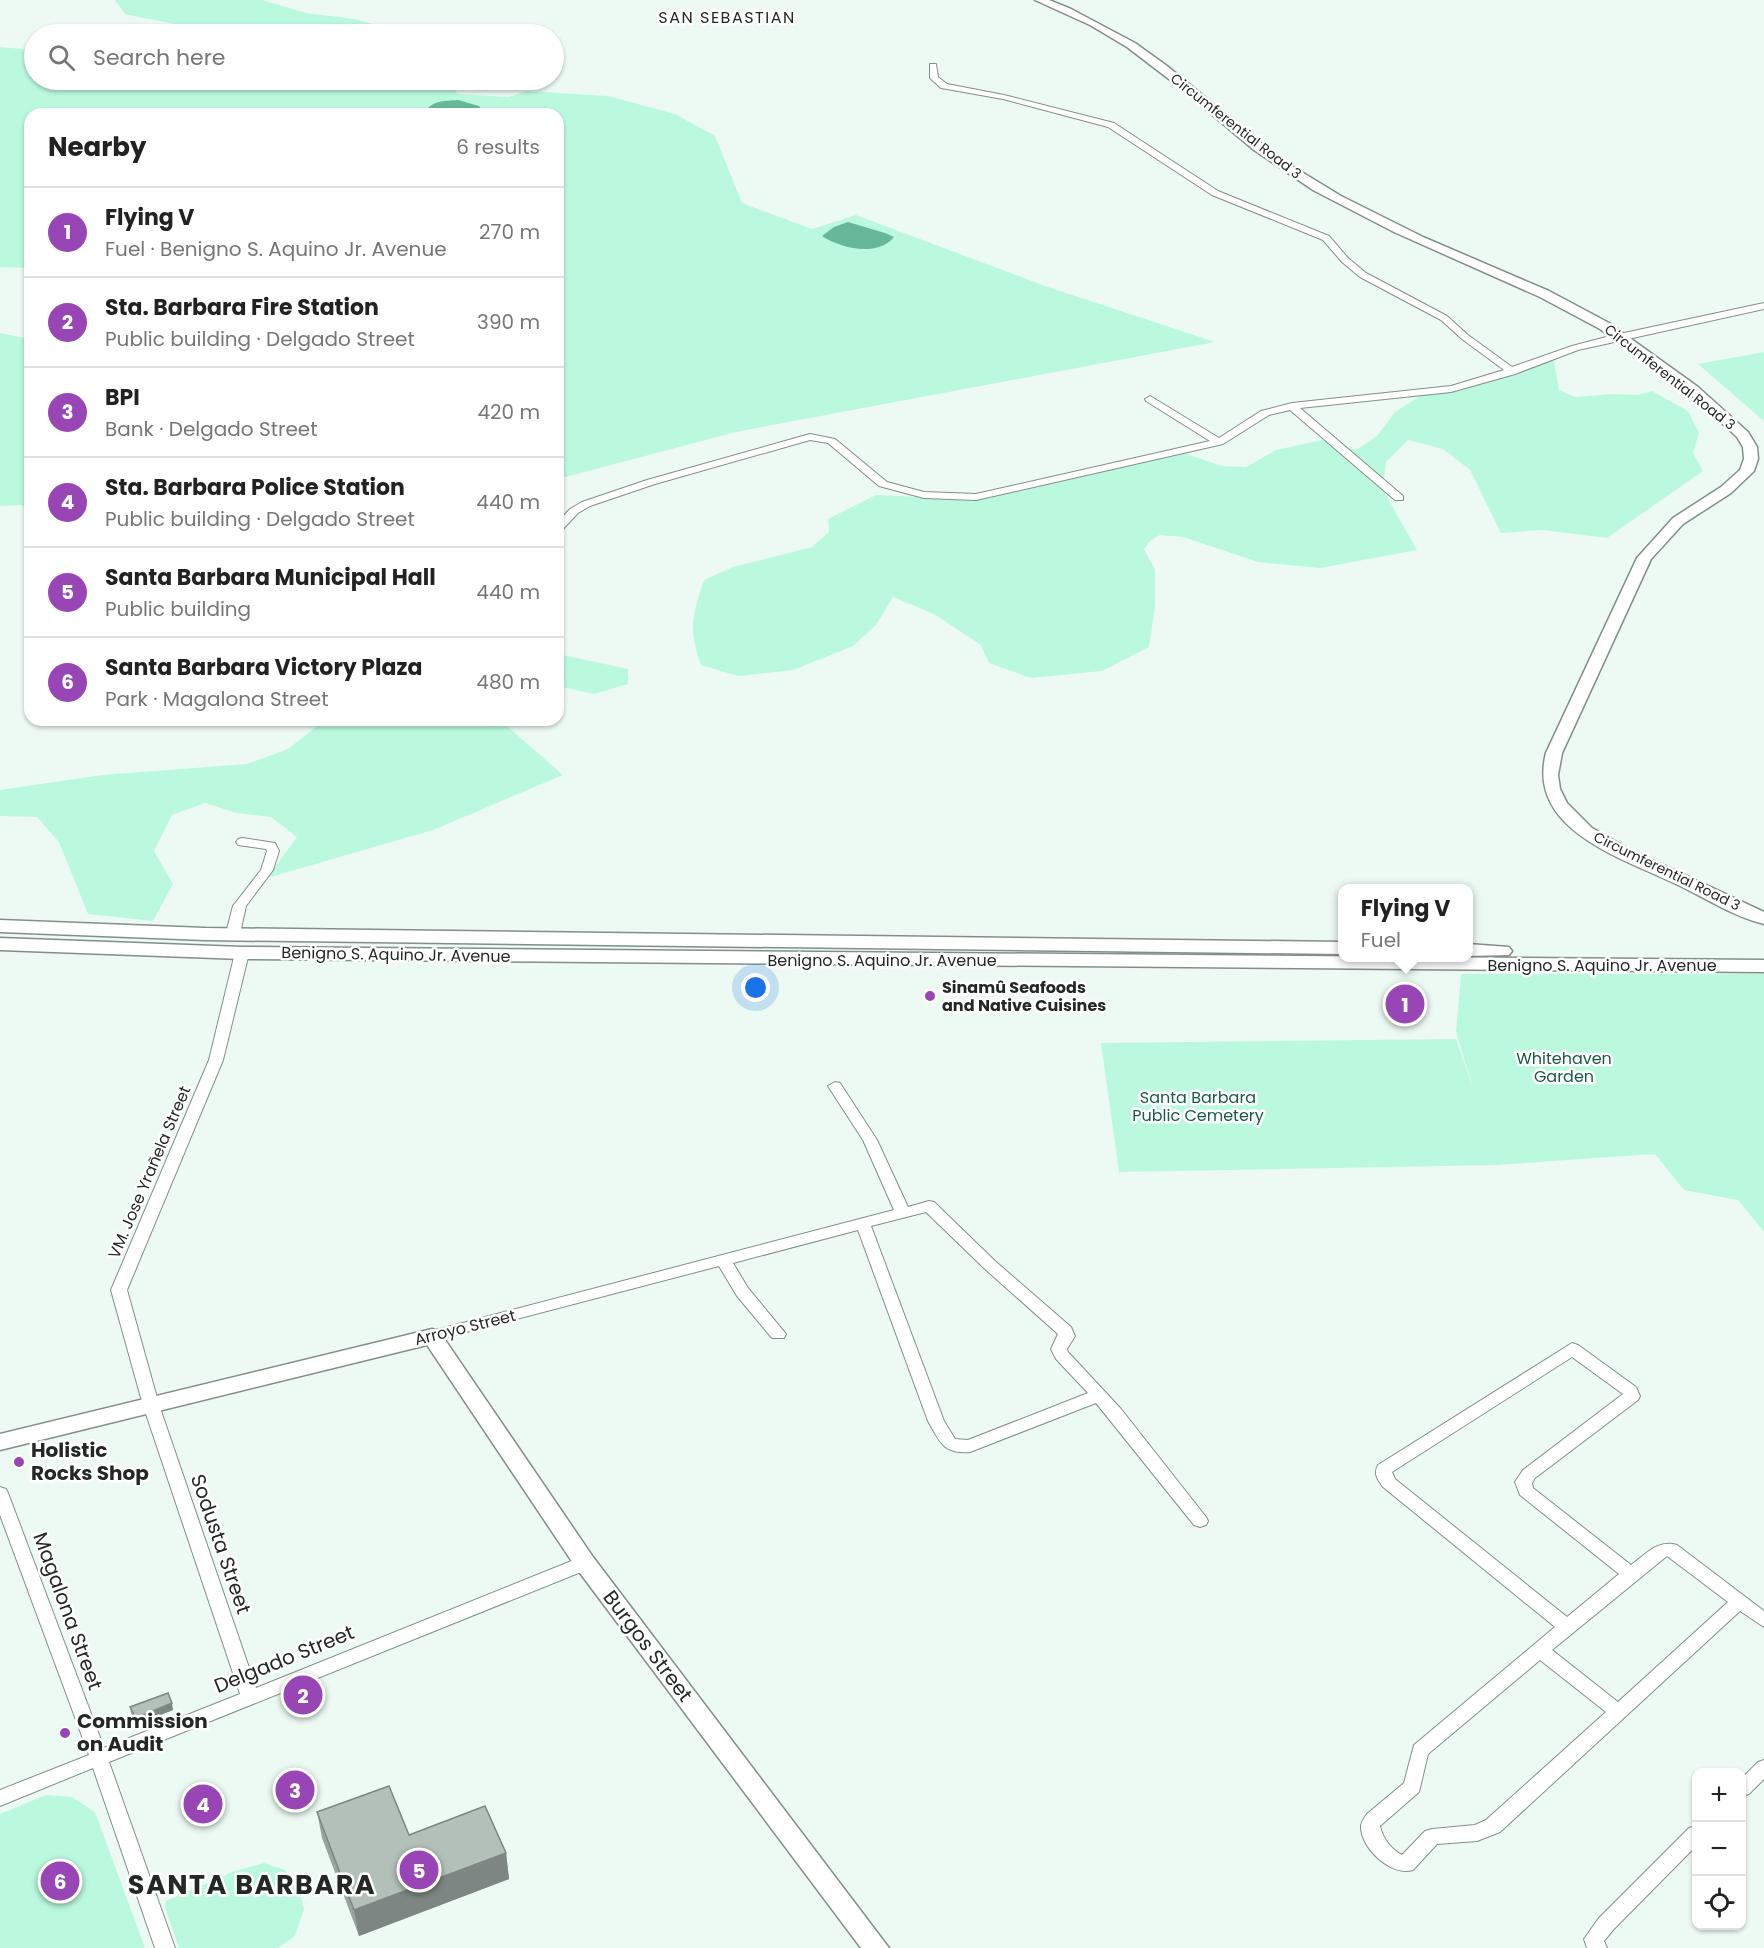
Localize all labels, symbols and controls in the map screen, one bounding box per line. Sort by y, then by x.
district label: SAN SEBASTIAN [658,6,796,29]
search box [24,24,564,90]
icon: search [45,41,78,74]
text: Search here [93,42,226,73]
street label: Circumferential Road 3 [1166,69,1306,183]
text: Nearby [48,129,146,165]
text: 6 results [456,133,540,161]
text: Flying V [105,202,194,233]
text: 1 [64,218,71,246]
text: 270 m [479,218,540,246]
text: Fuel · Benigno S. Aquino Jr. Avenue [105,235,447,263]
text: Sta. Barbara Fire Station [105,292,379,323]
text: 2 [62,308,73,336]
text: 390 m [477,308,540,336]
street label: Circumferential Road 3 [1600,320,1740,434]
text: Public building · Delgado Street [105,325,415,353]
text: BPI [105,382,140,413]
text: 3 [61,398,74,426]
text: 420 m [477,398,540,426]
text: Bank · Delgado Street [105,415,318,443]
text: Sta. Barbara Police Station [105,472,405,503]
text: 4 [61,488,74,516]
text: 440 m [476,488,540,516]
text: Public building · Delgado Street [105,505,415,533]
text: Santa Barbara Municipal Hall [105,562,436,593]
text: 5 [61,578,74,606]
text: 440 m [476,578,540,606]
text: Public building [105,595,251,623]
text: Santa Barbara Victory Plaza [105,652,422,683]
text: 6 [61,668,74,696]
text: 480 m [476,668,540,696]
text: Park · Magalona Street [105,685,329,713]
street label: Circumferential Road 3 [1590,827,1744,915]
popup [1338,884,1473,962]
text: Flying V [1361,893,1450,924]
text: Fuel [1361,926,1401,954]
street label: Benigno S. Aquino Jr. Avenue [281,941,511,968]
street label: Benigno S. Aquino Jr. Avenue [767,949,997,972]
street label: Benigno S. Aquino Jr. Avenue [1487,954,1717,977]
your location [741,973,770,1002]
place label: Sinamû Seafoods and Native Cuisines [942,976,1106,1017]
pin: 1 [1386,982,1424,1026]
marker: Sinamû Seafoods and Native Cuisines [923,989,937,1003]
park label: Whitehaven Garden [1516,1047,1612,1088]
street label: VM. Jose Yrañela Street [103,1082,196,1262]
park label: Santa Barbara Public Cemetery [1132,1086,1264,1127]
street label: Arroyo Street [412,1304,518,1351]
place label: Holistic Rocks Shop [31,1436,149,1487]
marker: Holistic Rocks Shop [12,1455,26,1469]
street label: Sodusta Street [184,1470,258,1618]
street label: Magalona Street [27,1528,109,1694]
street label: Burgos Street [597,1584,699,1708]
street label: Delgado Street [210,1618,358,1700]
pin: 2 [284,1672,322,1718]
place label: Commission on Audit [77,1707,208,1758]
marker: Commission on Audit [58,1726,72,1740]
pin: 3 [276,1768,314,1812]
map controls [1692,1768,1746,1930]
button: + [1692,1768,1746,1822]
pin: 4 [184,1782,222,1826]
button: − [1692,1822,1746,1876]
pin: 5 [400,1848,438,1892]
pin: 6 [40,1858,80,1904]
district label: SANTA BARBARA [128,1866,376,1903]
button: locate [1692,1876,1746,1930]

